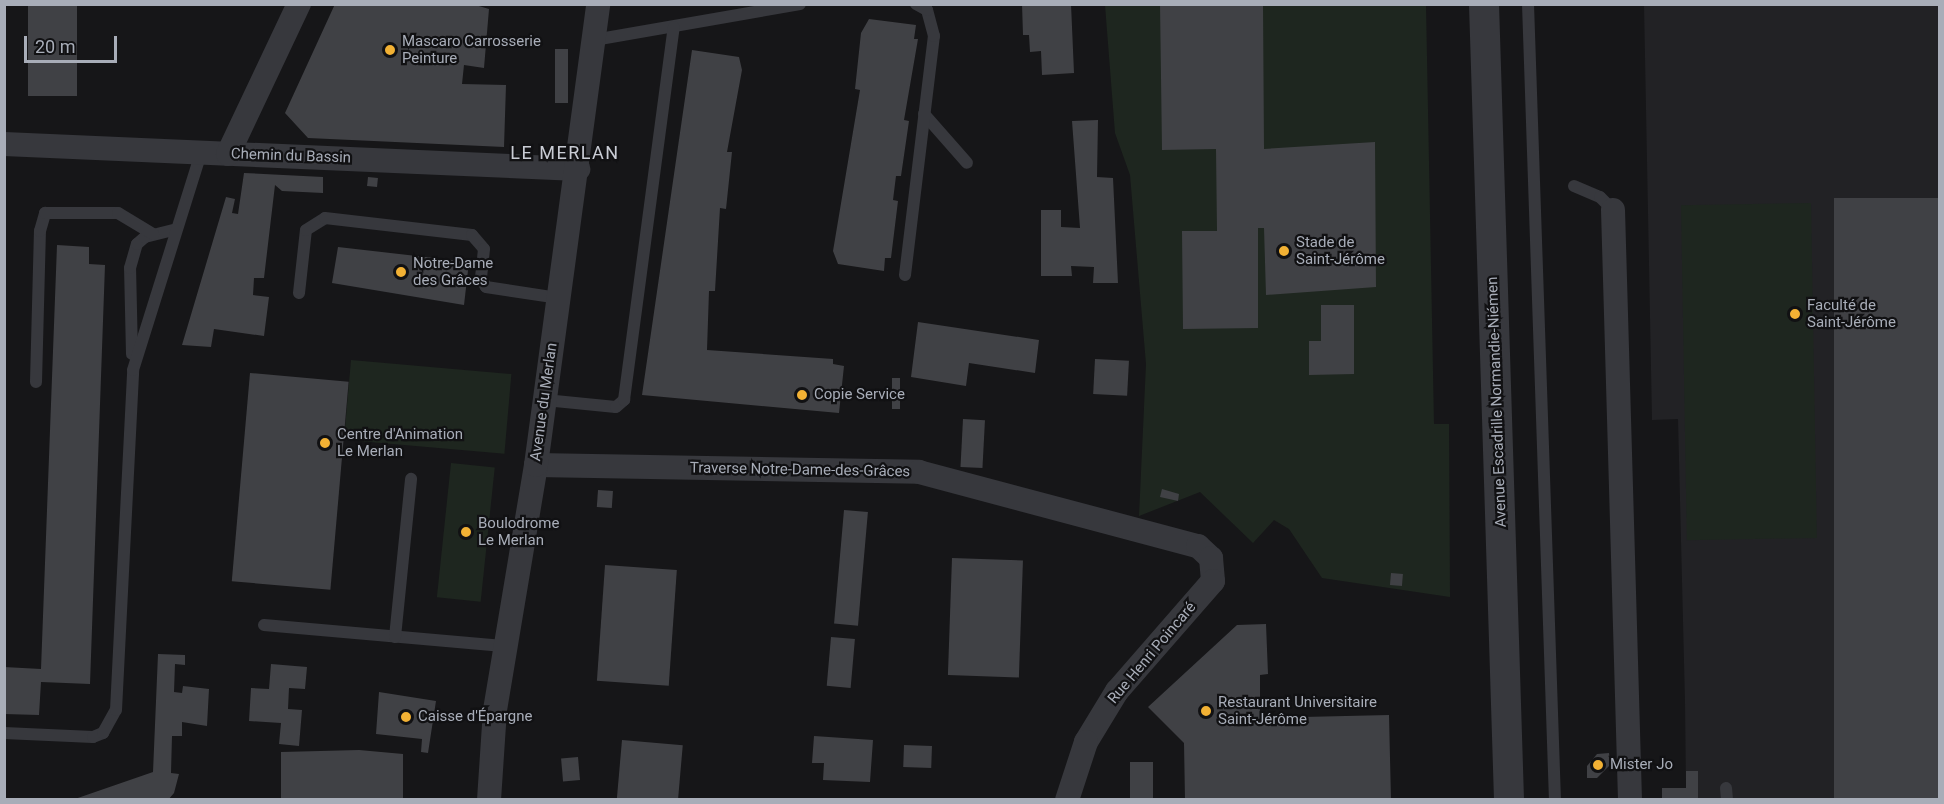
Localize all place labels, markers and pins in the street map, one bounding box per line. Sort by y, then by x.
place label: Mascaro Carrosserie Peinture [402,32,541,67]
marker: Mascaro Carrosserie Peinture [383,43,397,57]
place label: Stade de Saint-Jérôme [1296,233,1385,268]
marker: Stade de Saint-Jérôme [1277,244,1291,258]
place label: Notre-Dame des Grâces [413,254,493,289]
marker: Notre-Dame des Grâces [394,265,408,279]
place label: Faculté de Saint-Jérôme [1807,296,1896,331]
marker: Faculté de Saint-Jérôme [1788,307,1802,321]
place label: Copie Service [814,386,905,404]
marker: Copie Service [795,388,809,402]
place label: Centre d'Animation Le Merlan [337,425,463,460]
marker: Centre d'Animation Le Merlan [318,436,332,450]
place label: Boulodrome Le Merlan [478,514,559,549]
marker: Boulodrome Le Merlan [459,525,473,539]
place label: Restaurant Universitaire Saint-Jérôme [1218,693,1377,728]
marker: Restaurant Universitaire Saint-Jérôme [1199,704,1213,718]
place label: Caisse d'Épargne [418,708,533,726]
marker: Caisse d'Épargne [399,710,413,724]
place label: Mister Jo [1610,756,1673,774]
marker: Mister Jo [1591,758,1605,772]

